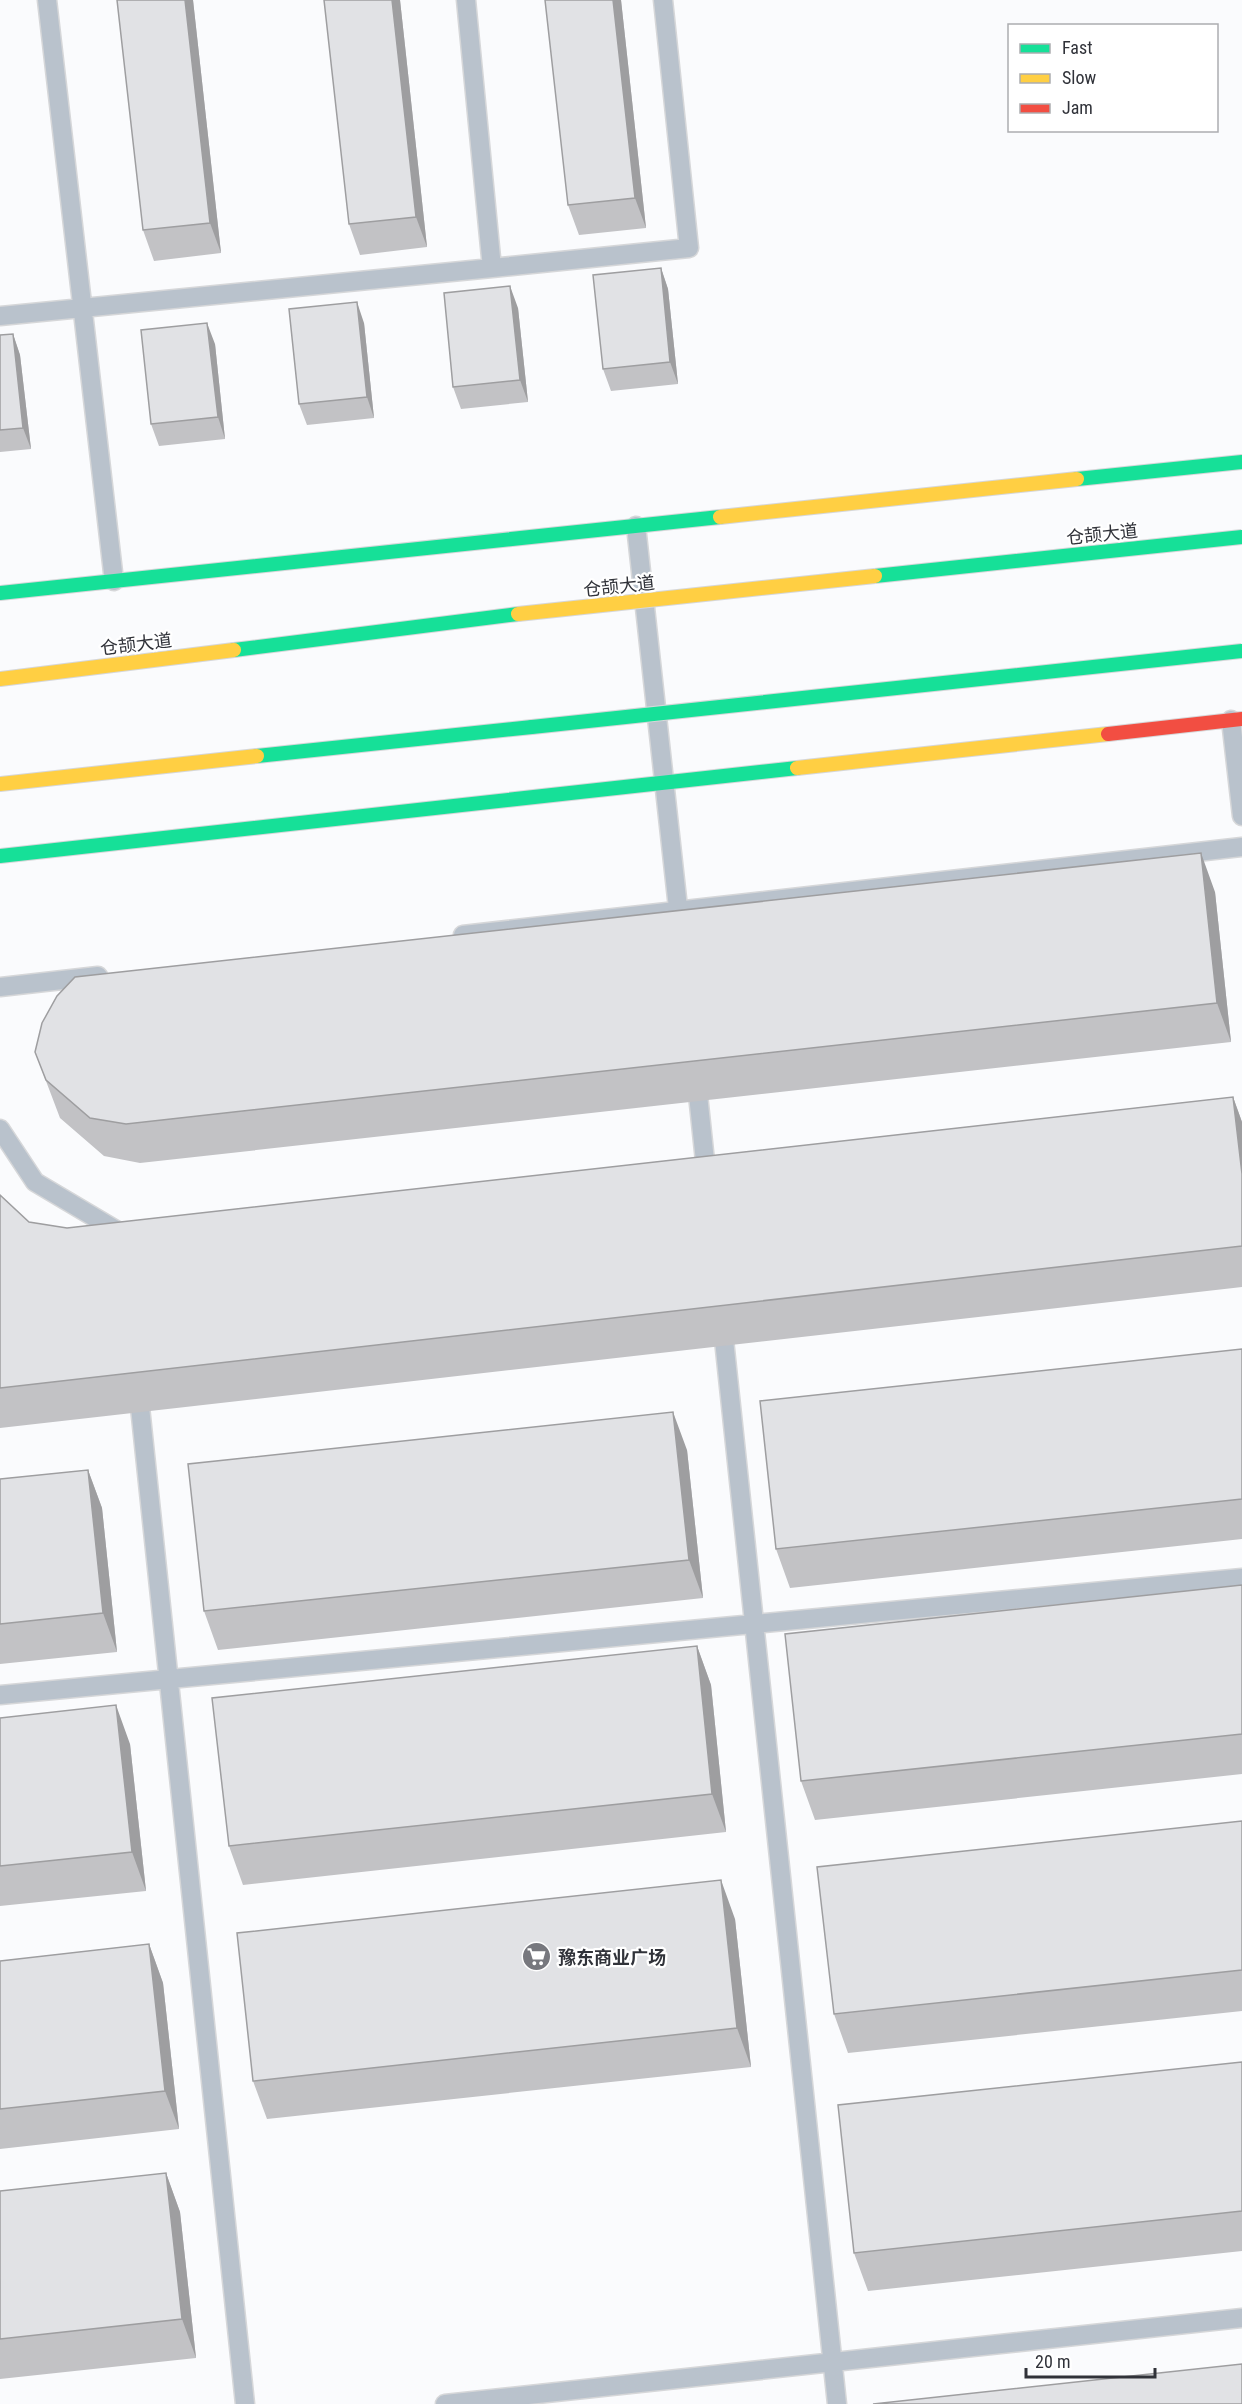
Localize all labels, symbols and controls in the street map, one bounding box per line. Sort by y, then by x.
legend [1008,24,1218,132]
text: Fast [1062,37,1093,58]
text: Slow [1062,67,1097,88]
text: Jam [1062,97,1093,118]
street label: 仓颉大道 [1065,520,1139,548]
street label: 仓颉大道 [582,572,656,600]
street label: 仓颉大道 [99,629,173,659]
supermarket icon: 豫东商业广场 [521,1941,553,1973]
place label: 豫东商业广场 [558,1947,666,1968]
scale bar [1026,2341,1155,2379]
text: 20 m [1035,2351,1070,2372]

